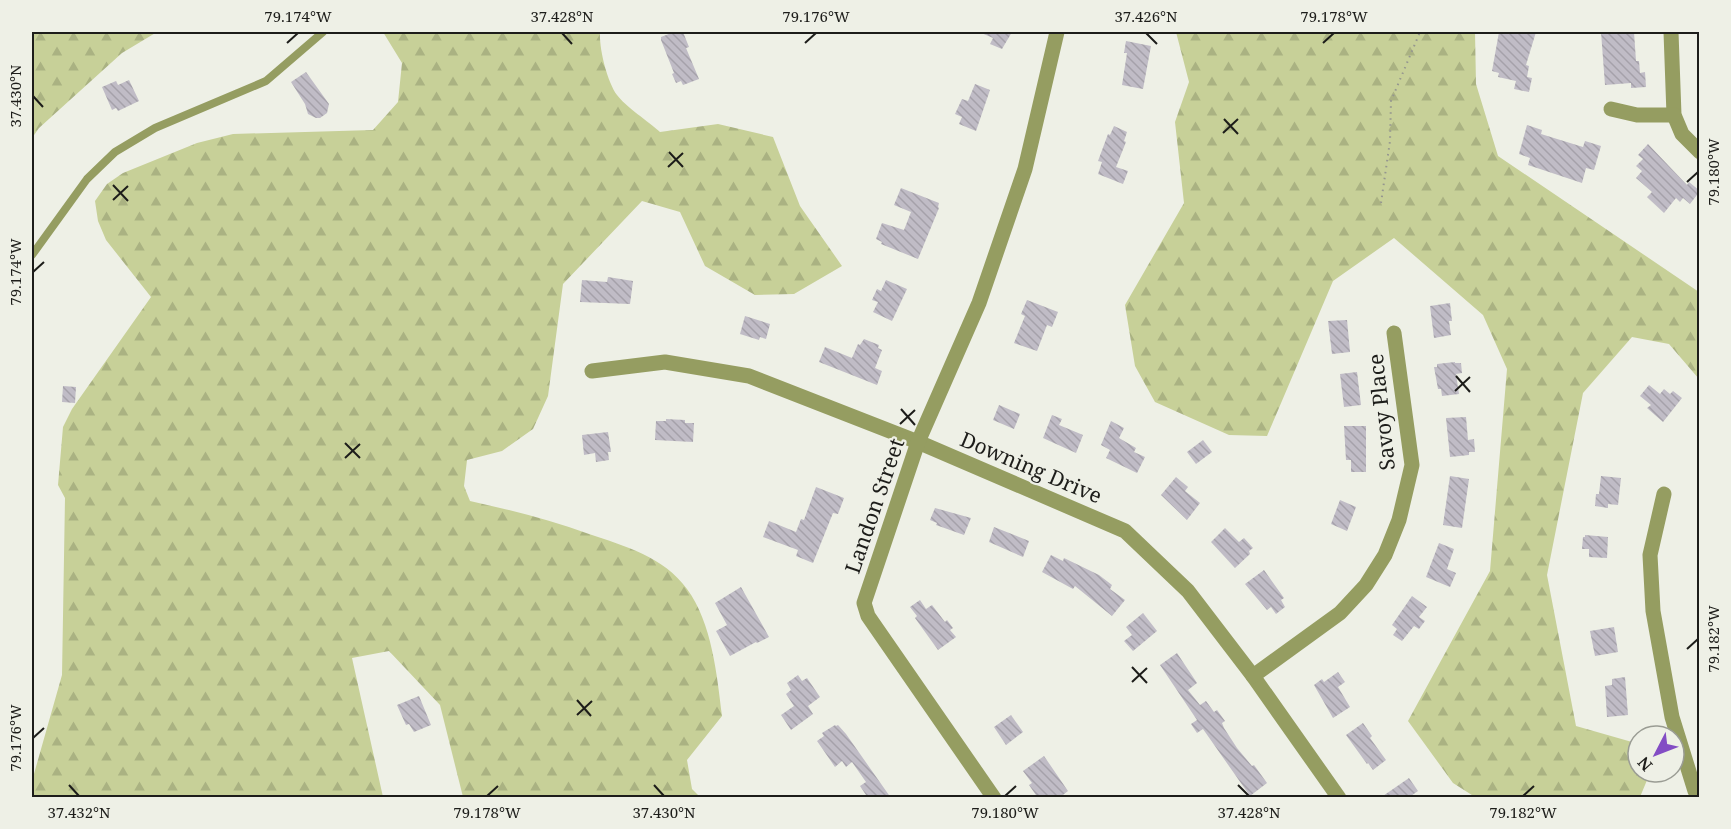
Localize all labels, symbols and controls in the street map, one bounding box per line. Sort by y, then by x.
text: 79.174°W [264,6,332,26]
text: 37.428°N [530,6,594,26]
text: 79.176°W [782,6,850,26]
text: 37.426°N [1114,6,1178,26]
text: 79.178°W [1300,6,1368,26]
text: 37.430°N [5,64,25,128]
text: 79.180°W [1703,138,1723,206]
text: 79.174°W [5,238,25,306]
street label: Savoy Place [1361,352,1401,472]
street label: Downing Drive [956,425,1107,510]
street label: Landon Street [838,434,910,577]
text: 79.182°W [1703,605,1723,673]
text: 79.176°W [5,704,25,772]
north arrow [1626,724,1686,784]
text: N [1632,752,1657,776]
text: 37.432°N [47,802,111,822]
text: 79.178°W [453,802,521,822]
text: 37.430°N [632,802,696,822]
text: 79.180°W [971,802,1039,822]
text: 37.428°N [1217,802,1281,822]
text: 79.182°W [1489,802,1557,822]

